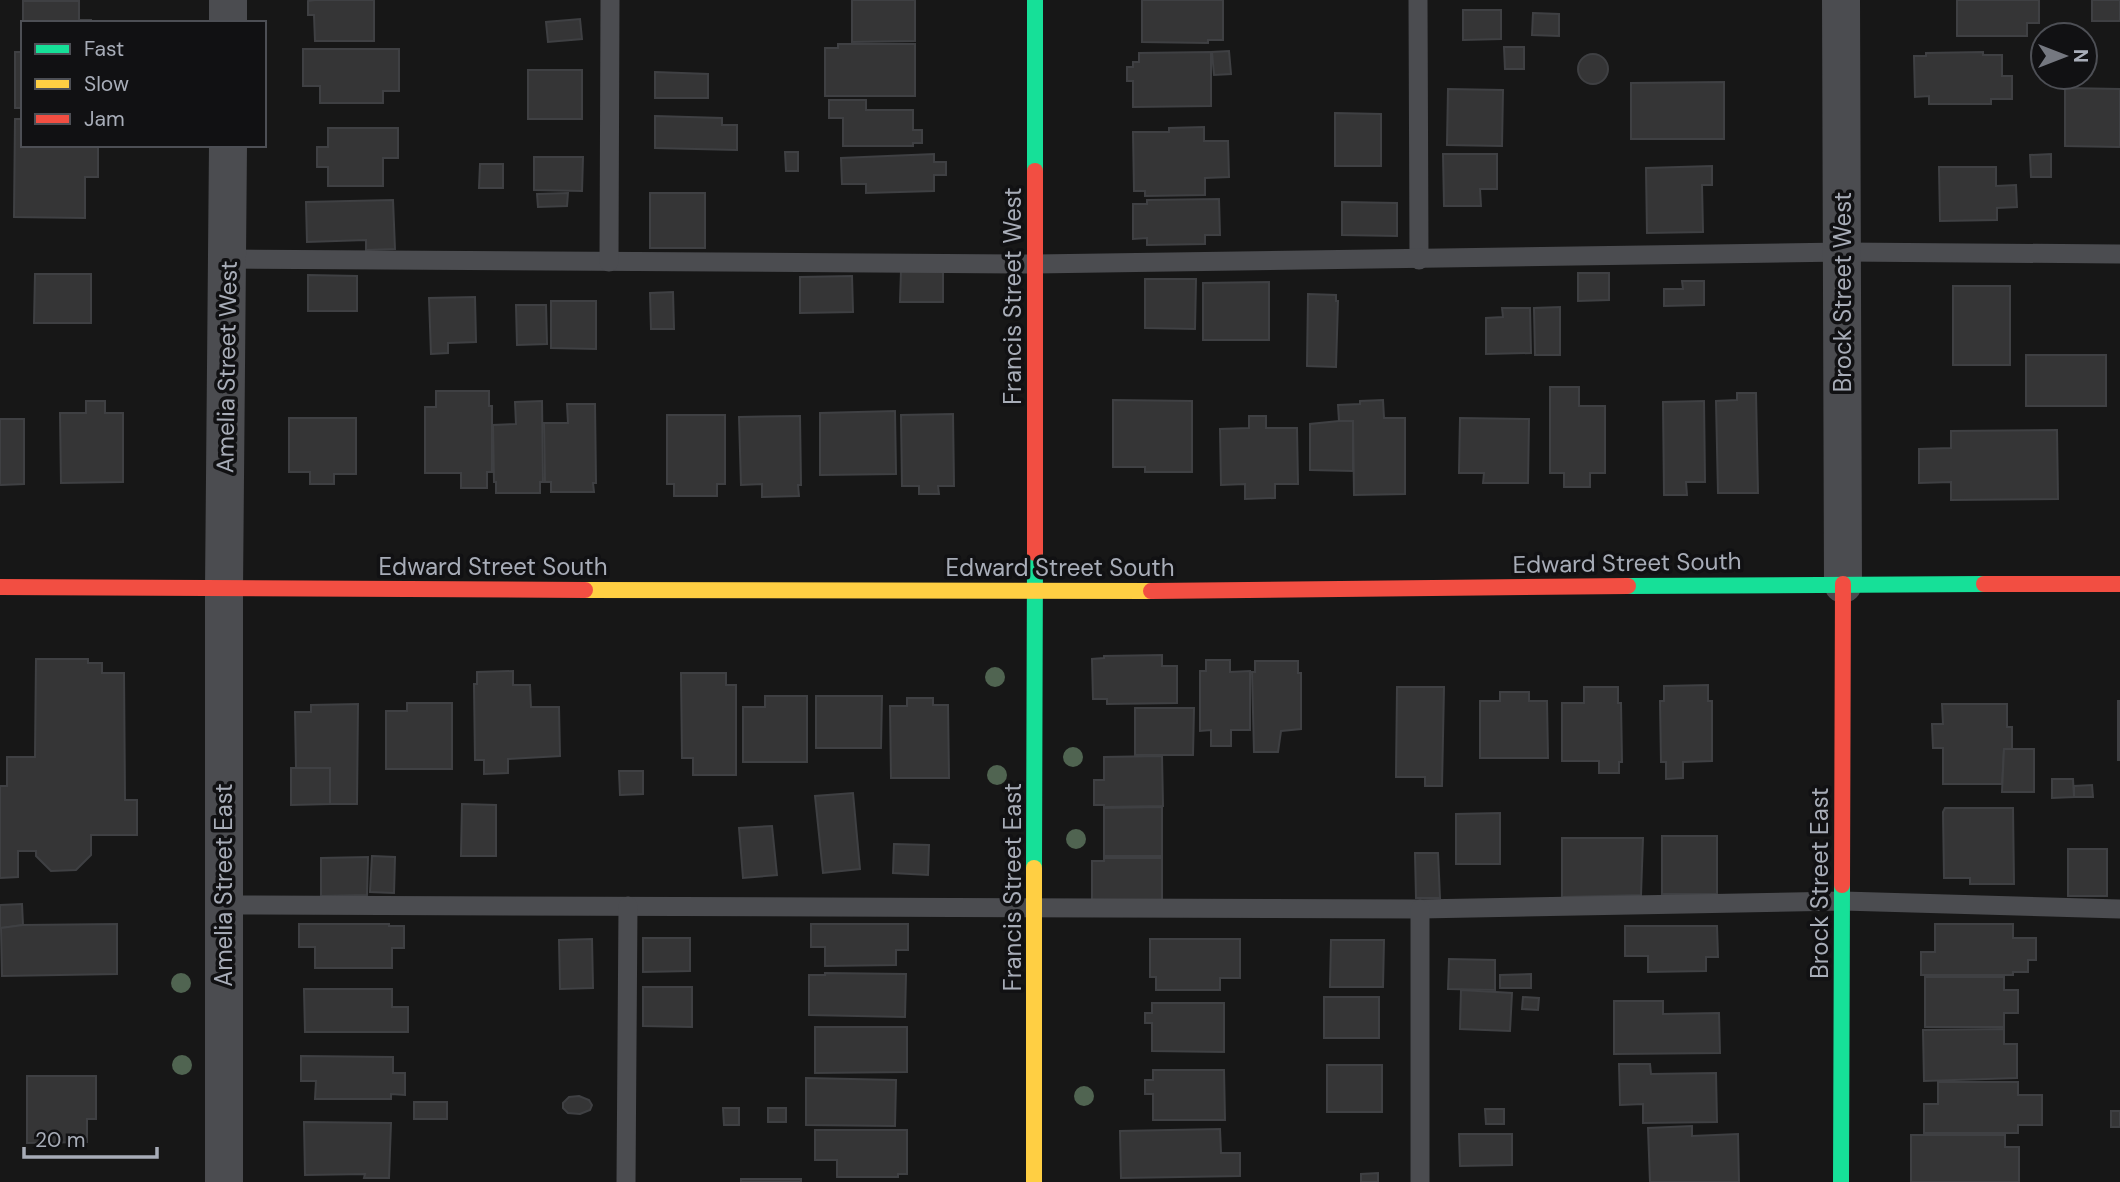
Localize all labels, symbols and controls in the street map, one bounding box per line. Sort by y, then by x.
legend [21,21,266,147]
north arrow [2029,21,2099,91]
text: Fast [84,35,124,63]
text: N [2068,49,2093,63]
text: Slow [84,70,129,98]
text: Jam [84,105,125,133]
street label: Francis Street West [997,187,1028,405]
street label: Brock Street West [1827,192,1858,392]
street label: Amelia Street West [209,260,244,473]
street label: Edward Street South [1512,545,1742,580]
street label: Edward Street South [379,551,607,582]
street label: Edward Street South [946,552,1174,583]
street label: Amelia Street East [208,783,239,987]
street label: Francis Street East [997,783,1028,991]
street label: Brock Street East [1804,787,1835,979]
scale bar [24,1116,158,1160]
text: 20 m [35,1126,86,1154]

